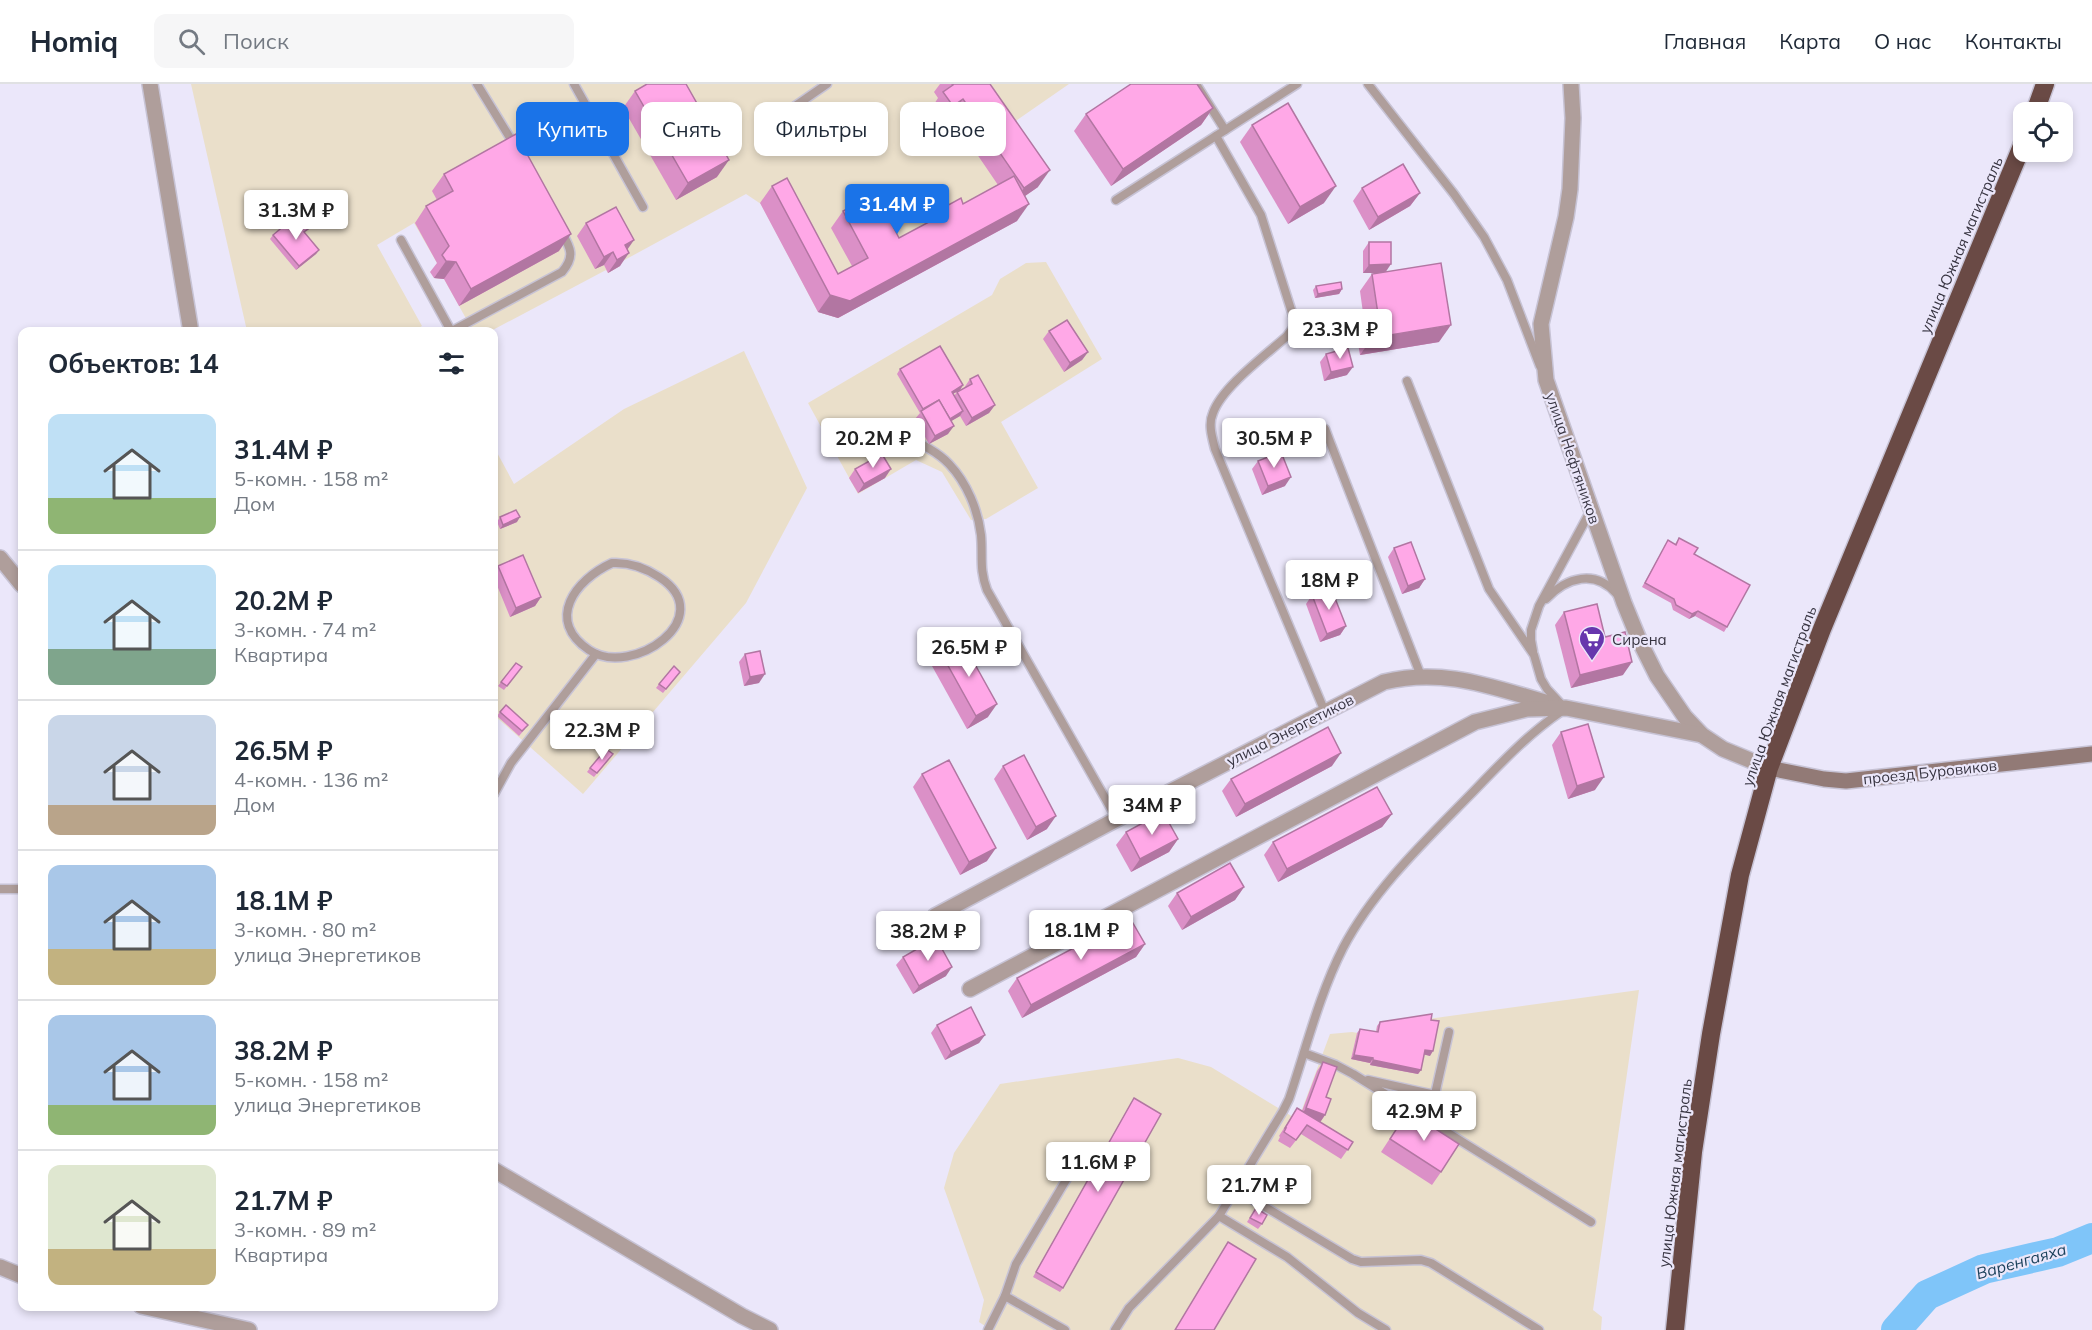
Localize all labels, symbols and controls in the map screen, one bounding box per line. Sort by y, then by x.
search box [154,14,574,68]
text: Homiq [30,24,118,59]
icon: search [175,25,208,58]
text: Поиск [223,27,289,55]
text: Главная [1664,28,1746,54]
text: Карта [1779,28,1841,54]
text: О нас [1874,28,1932,54]
text: Контакты [1965,28,2062,54]
chip: Купить [516,102,629,156]
chip: Снять [641,102,742,156]
chip: Фильтры [754,102,888,156]
chip: Новое [900,102,1006,156]
map controls [2013,102,2073,162]
button: locate [2013,102,2073,162]
street label: улица Южная магистраль [1915,154,2007,336]
pin: 31.4M ₽ [842,184,952,235]
pin: 31.3M ₽ [241,190,351,241]
text: 31.4M ₽ [859,191,935,216]
text: 31.3M ₽ [258,197,334,222]
pin: 23.3M ₽ [1285,309,1395,360]
text: 23.3M ₽ [1302,316,1378,341]
text: Объектов: 14 [48,347,219,380]
icon: filters [435,347,468,380]
street label: улица Нефтяников [1542,390,1604,526]
pin: 20.2M ₽ [818,418,928,469]
pin: 30.5M ₽ [1219,418,1329,469]
text: 20.2M ₽ [835,425,911,450]
text: 30.5M ₽ [1236,425,1312,450]
text: 31.4M ₽ [234,433,333,466]
icon: home [96,438,168,510]
text: 5-комн. · 158 m² [234,466,388,491]
text: Дом [234,491,275,516]
pin: 18M ₽ [1287,560,1371,611]
text: 18M ₽ [1300,567,1358,592]
text: 20.2M ₽ [234,584,333,617]
icon: home [96,589,168,661]
street label: улица Южная магистраль [1738,603,1820,789]
text: 3-комн. · 74 m² [234,617,376,642]
supermarket icon: Сирена [1577,624,1607,662]
pin: 26.5M ₽ [914,627,1024,678]
place label: Сирена [1612,630,1667,649]
text: 26.5M ₽ [931,634,1007,659]
text: Квартира [234,642,328,667]
street label: улица Энергетиков [1223,690,1357,770]
pin: 22.3M ₽ [547,710,657,761]
text: 22.3M ₽ [564,717,640,742]
text: 26.5M ₽ [234,734,333,767]
icon: home [96,739,168,811]
street label: проезд Буровиков [1862,756,1998,788]
text: 4-комн. · 136 m² [234,767,388,792]
pin: 34M ₽ [1110,785,1194,836]
text: Дом [234,792,275,817]
text: 34M ₽ [1123,792,1181,817]
text: 18.1M ₽ [234,884,333,917]
icon: home [96,889,168,961]
pin: 18.1M ₽ [1026,910,1136,961]
pin: 38.2M ₽ [873,911,983,962]
text: 3-комн. · 80 m² [234,917,376,942]
text: 18.1M ₽ [1043,917,1119,942]
text: 38.2M ₽ [890,918,966,943]
text: улица Энергетиков [234,942,421,967]
text: 38.2M ₽ [234,1034,333,1067]
icon: home [96,1039,168,1111]
text: 5-комн. · 158 m² [234,1067,388,1092]
street label: улица Южная магистраль [1654,1077,1696,1269]
pin: 42.9M ₽ [1369,1091,1479,1142]
text: улица Энергетиков [234,1092,421,1117]
text: 42.9M ₽ [1386,1098,1462,1123]
pin: 11.6M ₽ [1043,1142,1153,1193]
text: 11.6M ₽ [1060,1149,1136,1174]
pin: 21.7M ₽ [1204,1165,1314,1216]
text: 21.7M ₽ [1221,1172,1297,1197]
text: 21.7M ₽ [234,1184,333,1217]
icon: home [96,1189,168,1261]
text: 3-комн. · 89 m² [234,1217,376,1242]
water label: Варенгаяха [1974,1239,2069,1283]
text: Квартира [234,1242,328,1267]

